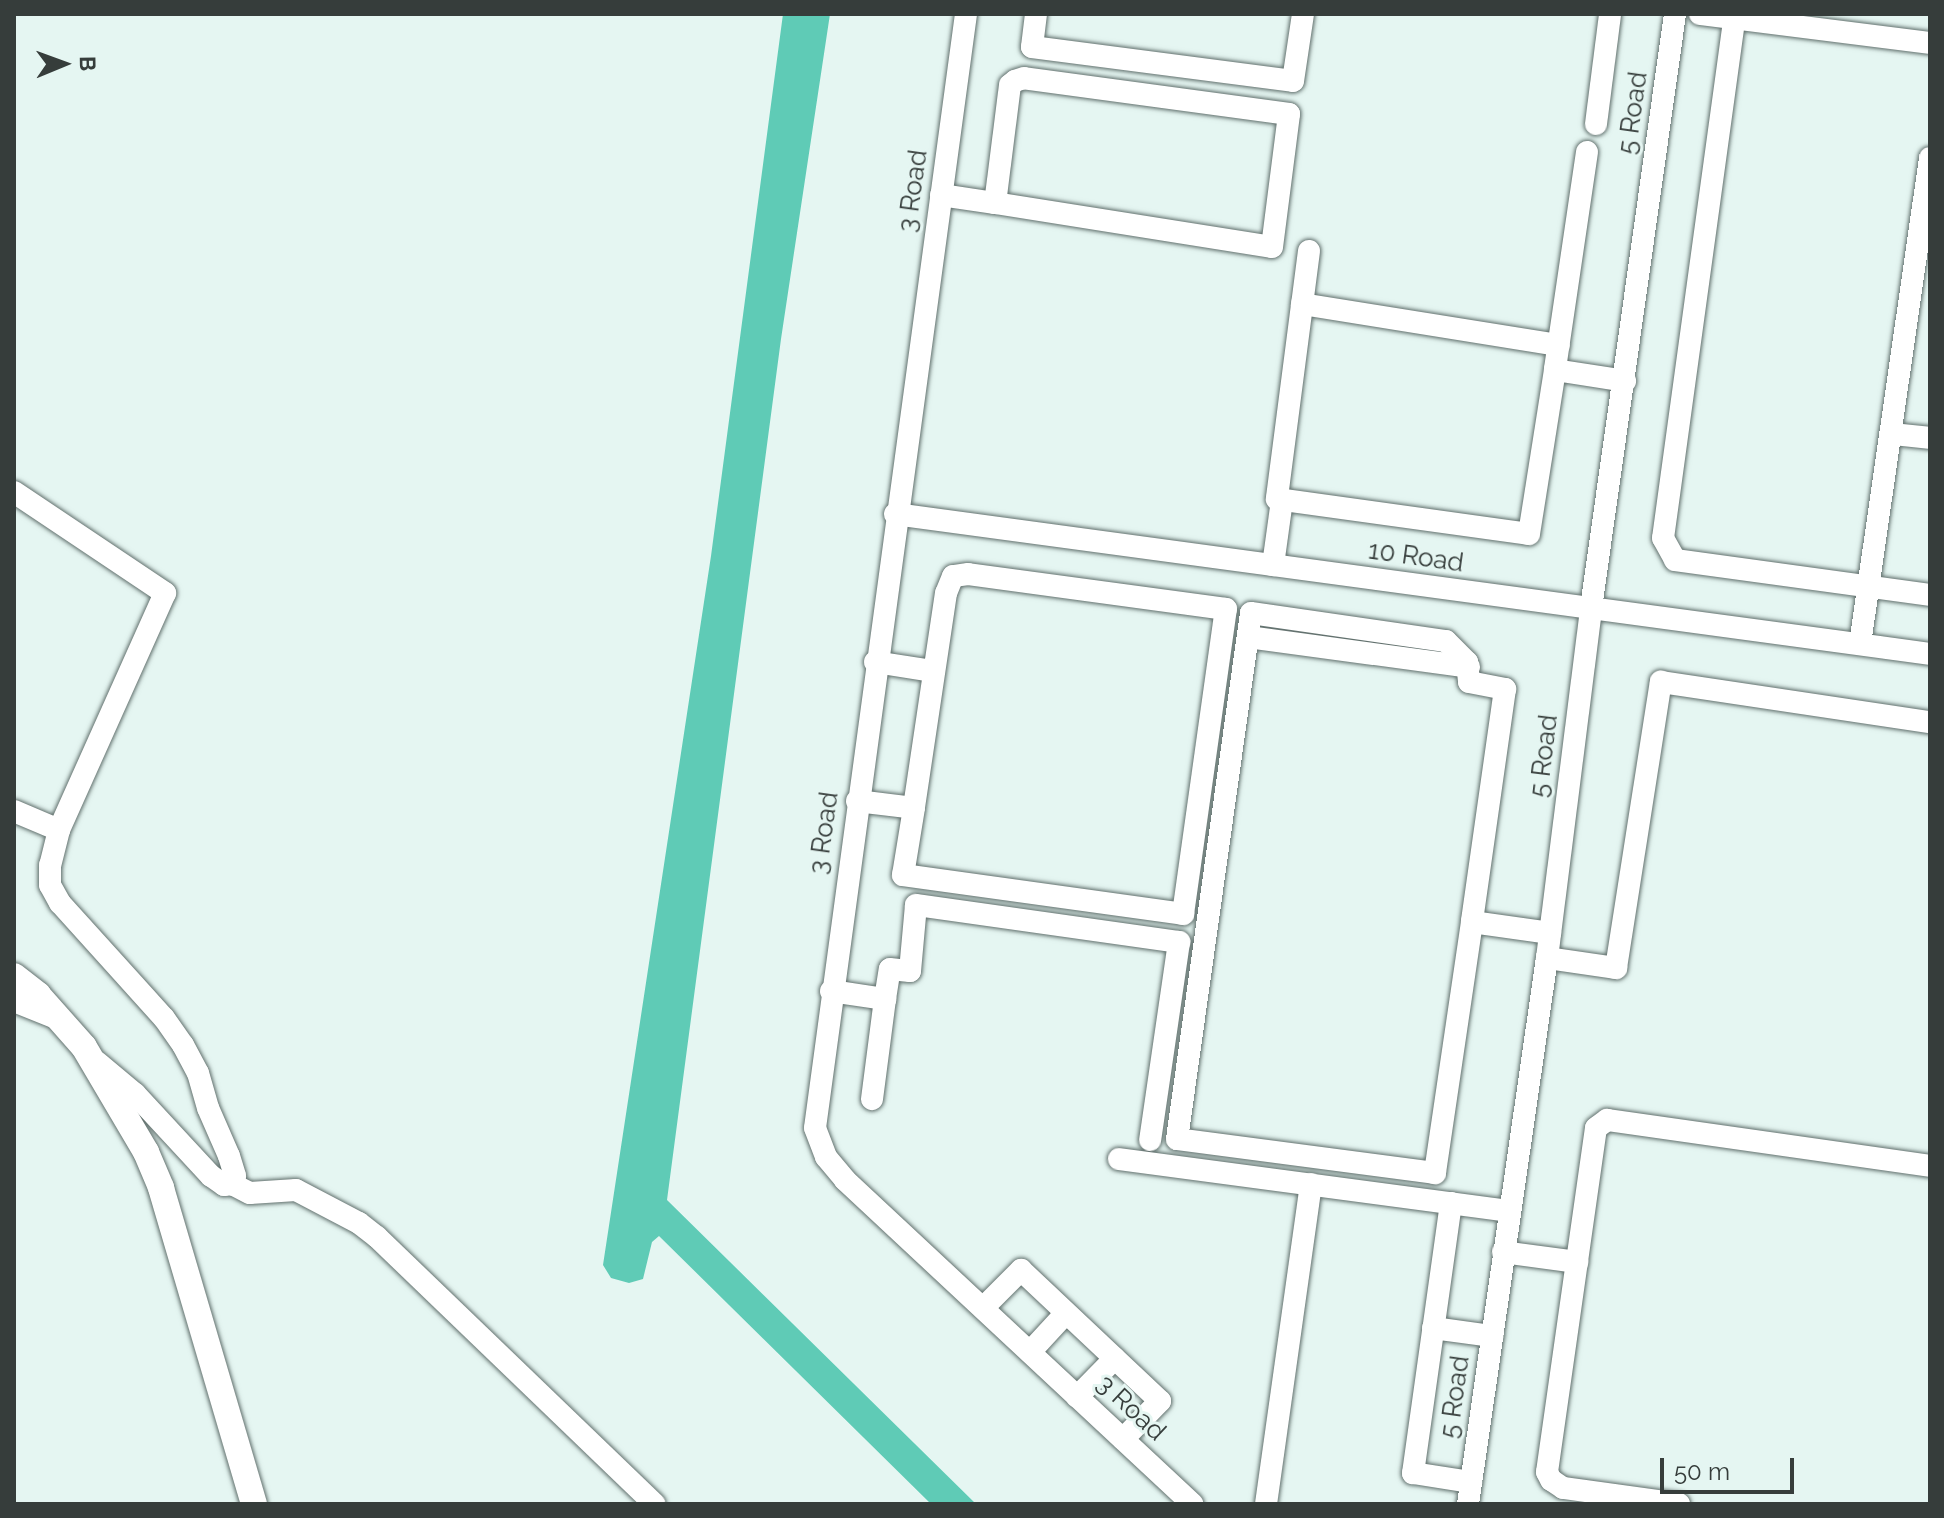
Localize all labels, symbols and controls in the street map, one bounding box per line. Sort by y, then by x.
north arrow [24,24,104,104]
text: B [75,56,101,71]
street label: 5 Road [1612,70,1654,156]
street label: 3 Road [892,148,934,234]
street label: 10 Road [1366,535,1466,579]
street label: 5 Road [1523,713,1565,799]
street label: 3 Road [803,790,845,876]
street label: 5 Road [1434,1354,1476,1440]
street label: 3 Road [1090,1368,1172,1448]
scale bar [1664,1442,1798,1492]
text: 50 m [1674,1457,1730,1486]

